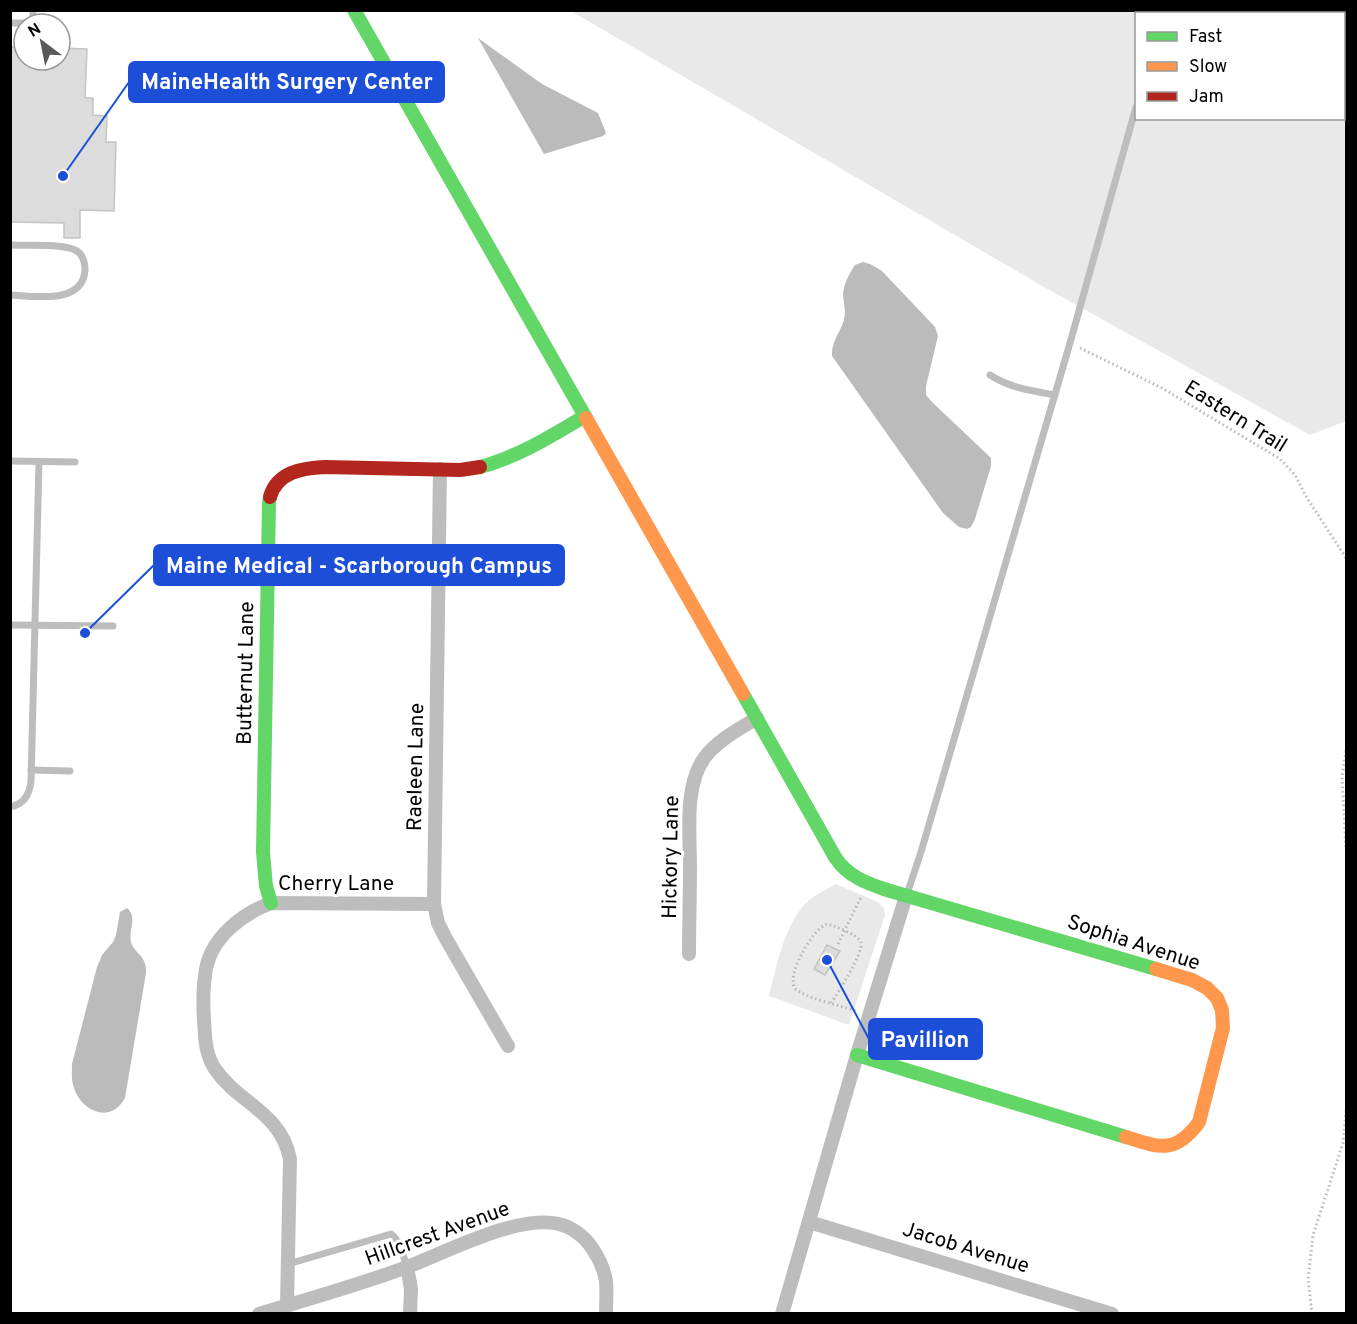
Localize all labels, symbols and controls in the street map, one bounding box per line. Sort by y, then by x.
north arrow [12,12,72,72]
legend [1135,12,1345,120]
text: N [25,19,45,43]
text: Fast [1189,26,1222,49]
text: Slow [1189,56,1227,79]
callout: MaineHealth Surgery Center [129,62,444,102]
text: MaineHealth Surgery Center [141,70,433,97]
text: Jam [1189,86,1224,109]
street label: Eastern Trail [1179,375,1292,460]
callout: Maine Medical - Scarborough Campus [154,545,564,585]
text: Maine Medical - Scarborough Campus [166,554,552,581]
street label: Butternut Lane [232,601,261,745]
street label: Raeleen Lane [402,703,431,831]
street label: Hickory Lane [657,795,686,919]
street label: Cherry Lane [278,871,394,898]
street label: Sophia Avenue [1064,909,1203,978]
callout: Pavillion [869,1019,982,1059]
text: Pavillion [881,1028,969,1055]
street label: Hillcrest Avenue [361,1196,514,1273]
street label: Jacob Avenue [899,1216,1032,1281]

